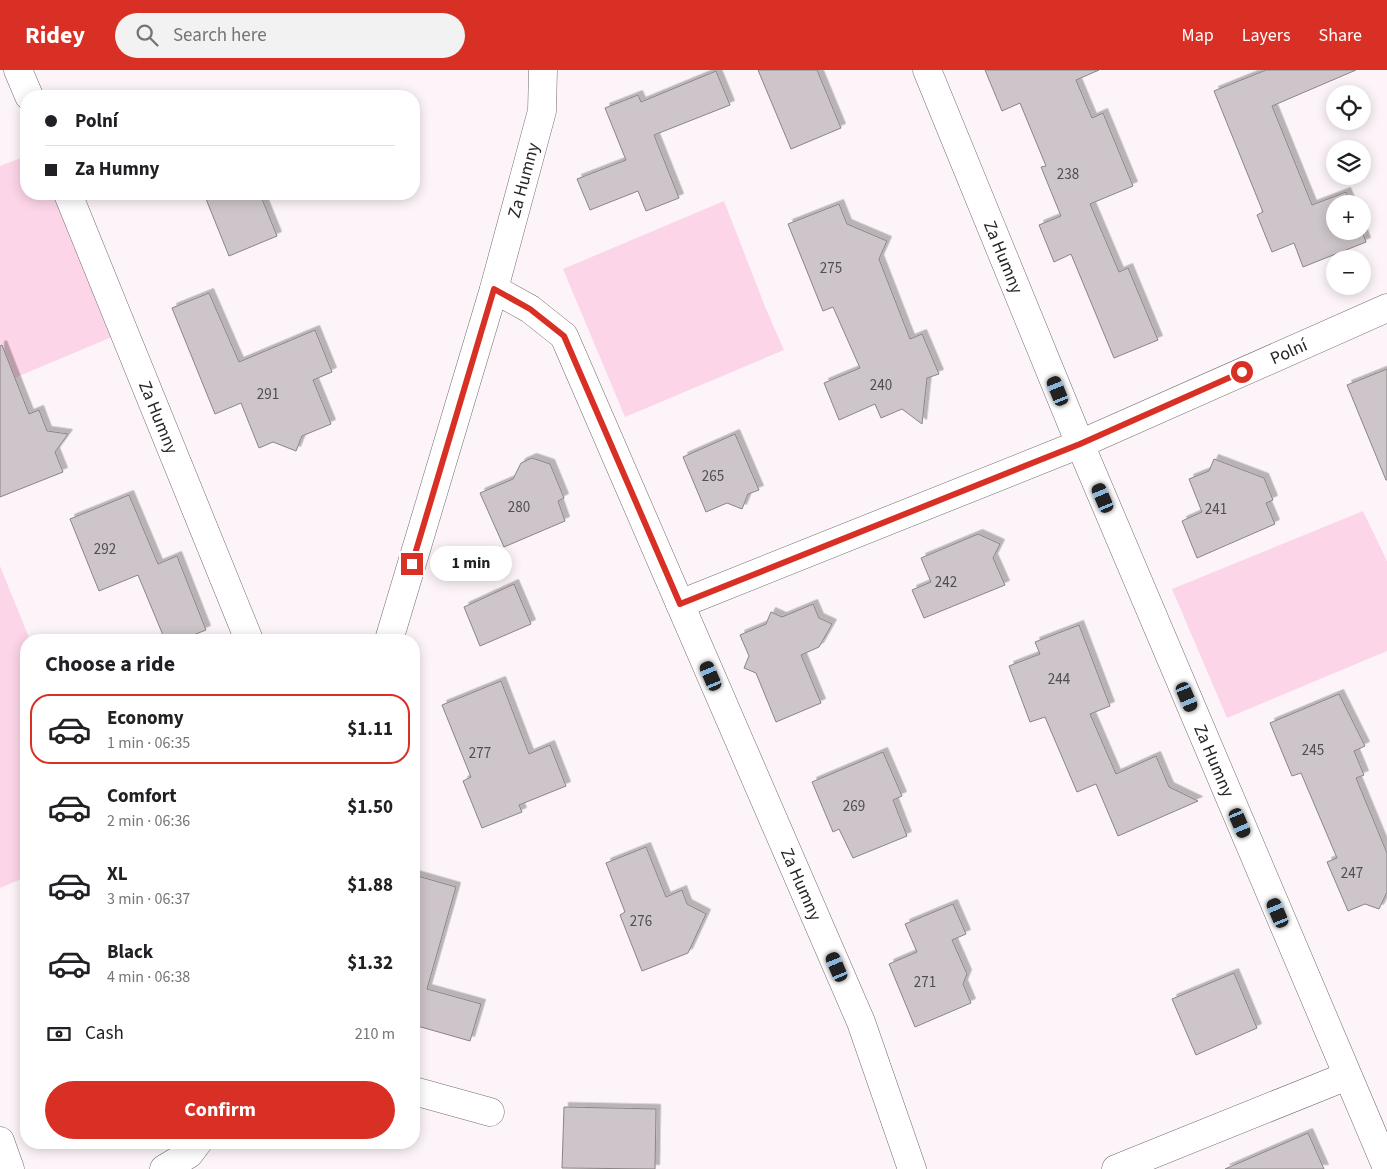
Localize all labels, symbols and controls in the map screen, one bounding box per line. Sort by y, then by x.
search box [115,13,465,58]
text: Ridey [25,18,85,53]
icon: search [133,21,161,49]
text: Search here [173,22,267,49]
text: Map [1182,23,1214,48]
text: Layers [1242,23,1291,48]
text: Share [1319,23,1362,48]
map controls [1326,85,1371,295]
button: locate [1326,85,1371,130]
text: Polní [75,108,118,135]
street label: Za Humny [501,139,546,221]
button: layers [1326,140,1371,185]
text: Za Humny [75,156,160,183]
house number: 238 [1057,164,1079,185]
button: + [1326,195,1371,240]
street label: Za Humny [977,217,1030,298]
button: − [1326,250,1371,295]
house number: 275 [820,258,842,279]
street label: Polní [1266,332,1312,371]
route start [1231,361,1253,383]
car [1045,374,1070,408]
house number: 240 [870,375,892,396]
street label: Za Humny [133,377,185,458]
house number: 291 [257,384,279,405]
house number: 265 [702,466,724,487]
car [1090,481,1115,515]
house number: 280 [508,497,530,518]
house number: 241 [1205,499,1227,520]
house number: 292 [94,539,116,560]
callout: 1 min [430,546,512,582]
text: 1 min [452,552,490,574]
route end [401,553,423,575]
house number: 242 [935,572,957,593]
text: Choose a ride [45,648,175,680]
car [698,659,723,693]
house number: 244 [1048,669,1071,690]
car [1174,680,1199,714]
text: Economy [107,705,184,732]
icon: car [47,707,92,752]
text: $1.11 [347,716,393,743]
street label: Za Humny [1188,720,1241,801]
text: 1 min · 06:35 [107,732,190,754]
house number: 245 [1302,740,1324,761]
house number: 277 [469,743,491,764]
text: Comfort [107,783,177,810]
icon: car [47,785,92,830]
text: $1.50 [347,794,393,821]
house number: 269 [843,796,865,817]
car [1227,806,1252,840]
text: 2 min · 06:36 [107,810,190,832]
street label: Za Humny [775,844,828,925]
text: XL [107,861,128,888]
icon: car [47,863,92,908]
house number: 247 [1341,863,1363,884]
text: $1.88 [347,872,393,899]
text: 3 min · 06:37 [107,888,190,910]
car [1265,896,1290,930]
house number: 276 [630,911,652,932]
text: Black [107,939,153,966]
icon: car [47,941,92,986]
text: $1.32 [347,950,393,977]
car [824,950,849,984]
text: 4 min · 06:38 [107,966,190,988]
house number: 271 [914,972,936,993]
icon: cash [45,1020,73,1048]
text: Cash [85,1020,124,1047]
text: 210 m [355,1023,395,1045]
button: Confirm [45,1081,395,1139]

